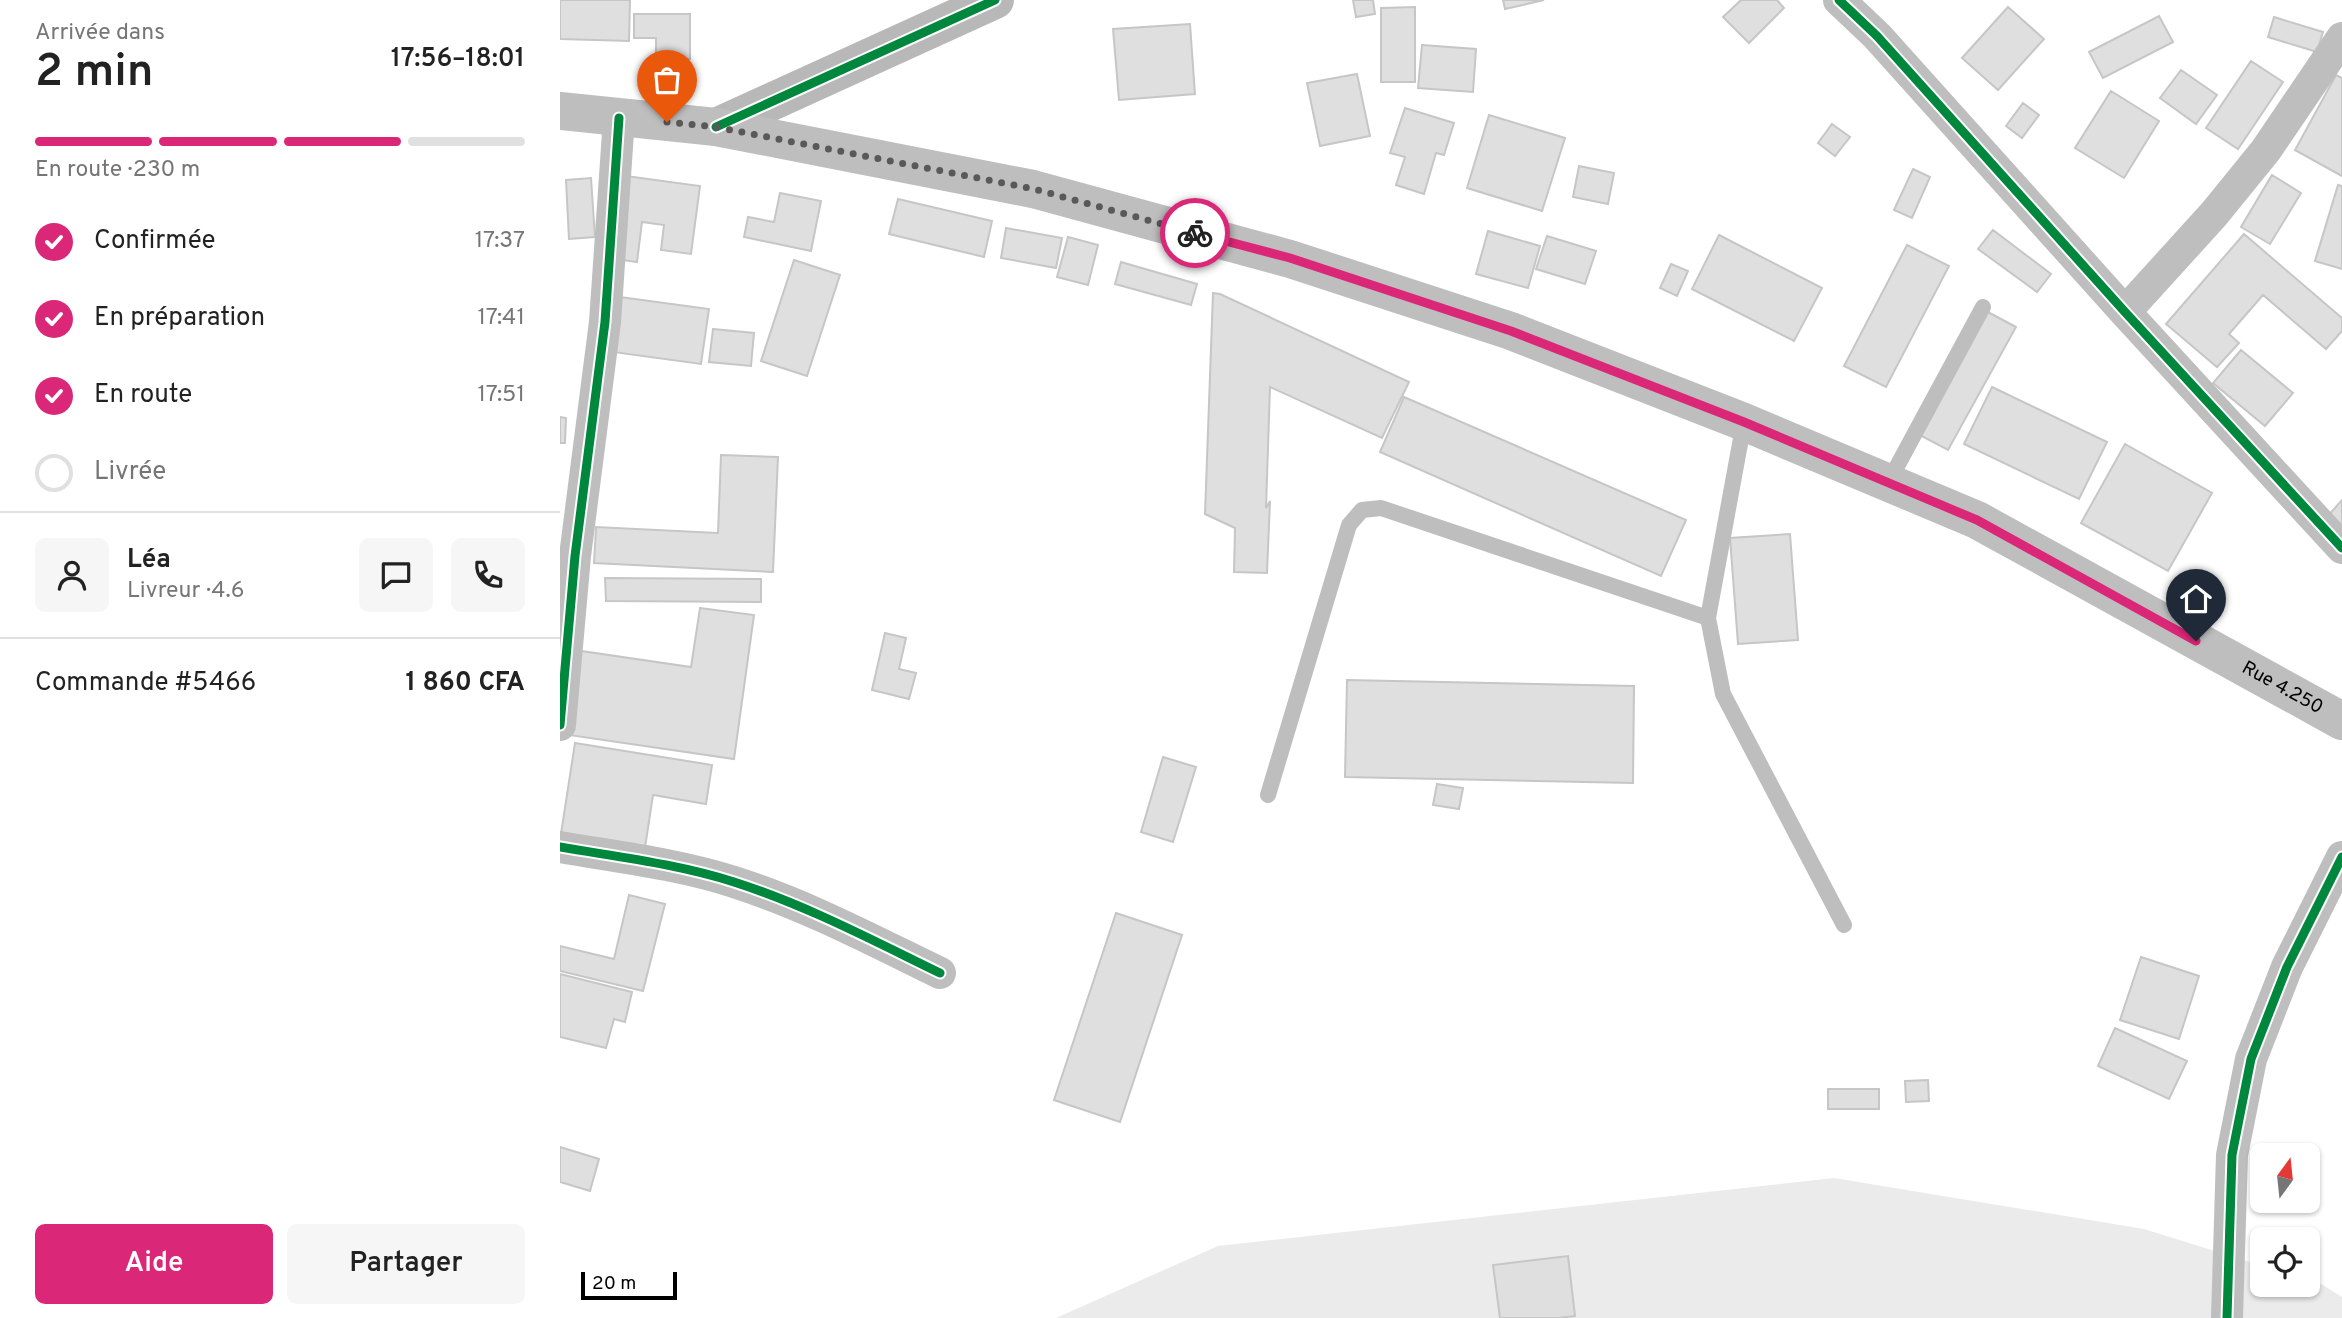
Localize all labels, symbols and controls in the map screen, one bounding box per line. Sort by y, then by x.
text: Arrivée dans [35,19,165,48]
text: 17:56–18:01 [391,43,525,76]
text: 2 min [35,44,154,103]
pin [637,50,697,122]
icon: bag [648,61,686,99]
text: En route · 230 m [35,156,200,185]
courier [1160,198,1230,268]
icon: bike [1176,214,1214,252]
icon: check [35,223,73,261]
text: Confirmée [94,225,216,258]
text: 17:37 [475,227,525,256]
icon: check [35,300,73,338]
text: En préparation [94,302,265,335]
text: 17:41 [477,304,525,333]
icon: check [35,377,73,415]
text: En route [94,379,192,412]
text: 17:51 [477,381,525,410]
text: Livrée [94,456,166,489]
button: person [35,538,109,612]
button: chat [359,538,433,612]
button: phone [451,538,525,612]
text: Léa [127,544,171,577]
pin [2166,569,2226,641]
text: Livreur · 4.6 [127,577,244,606]
icon: home [2177,580,2215,618]
street label: Rue 4.250 [2237,656,2327,720]
text: Commande #5466 [35,667,256,700]
text: 1 860 CFA [406,667,525,700]
north arrow [2250,1143,2320,1213]
map controls [2250,1143,2320,1297]
button: Aide [35,1224,273,1304]
button: Partager [287,1224,525,1304]
button: locate [2250,1227,2320,1297]
scale bar [581,1269,677,1301]
text: 20 m [592,1272,636,1296]

